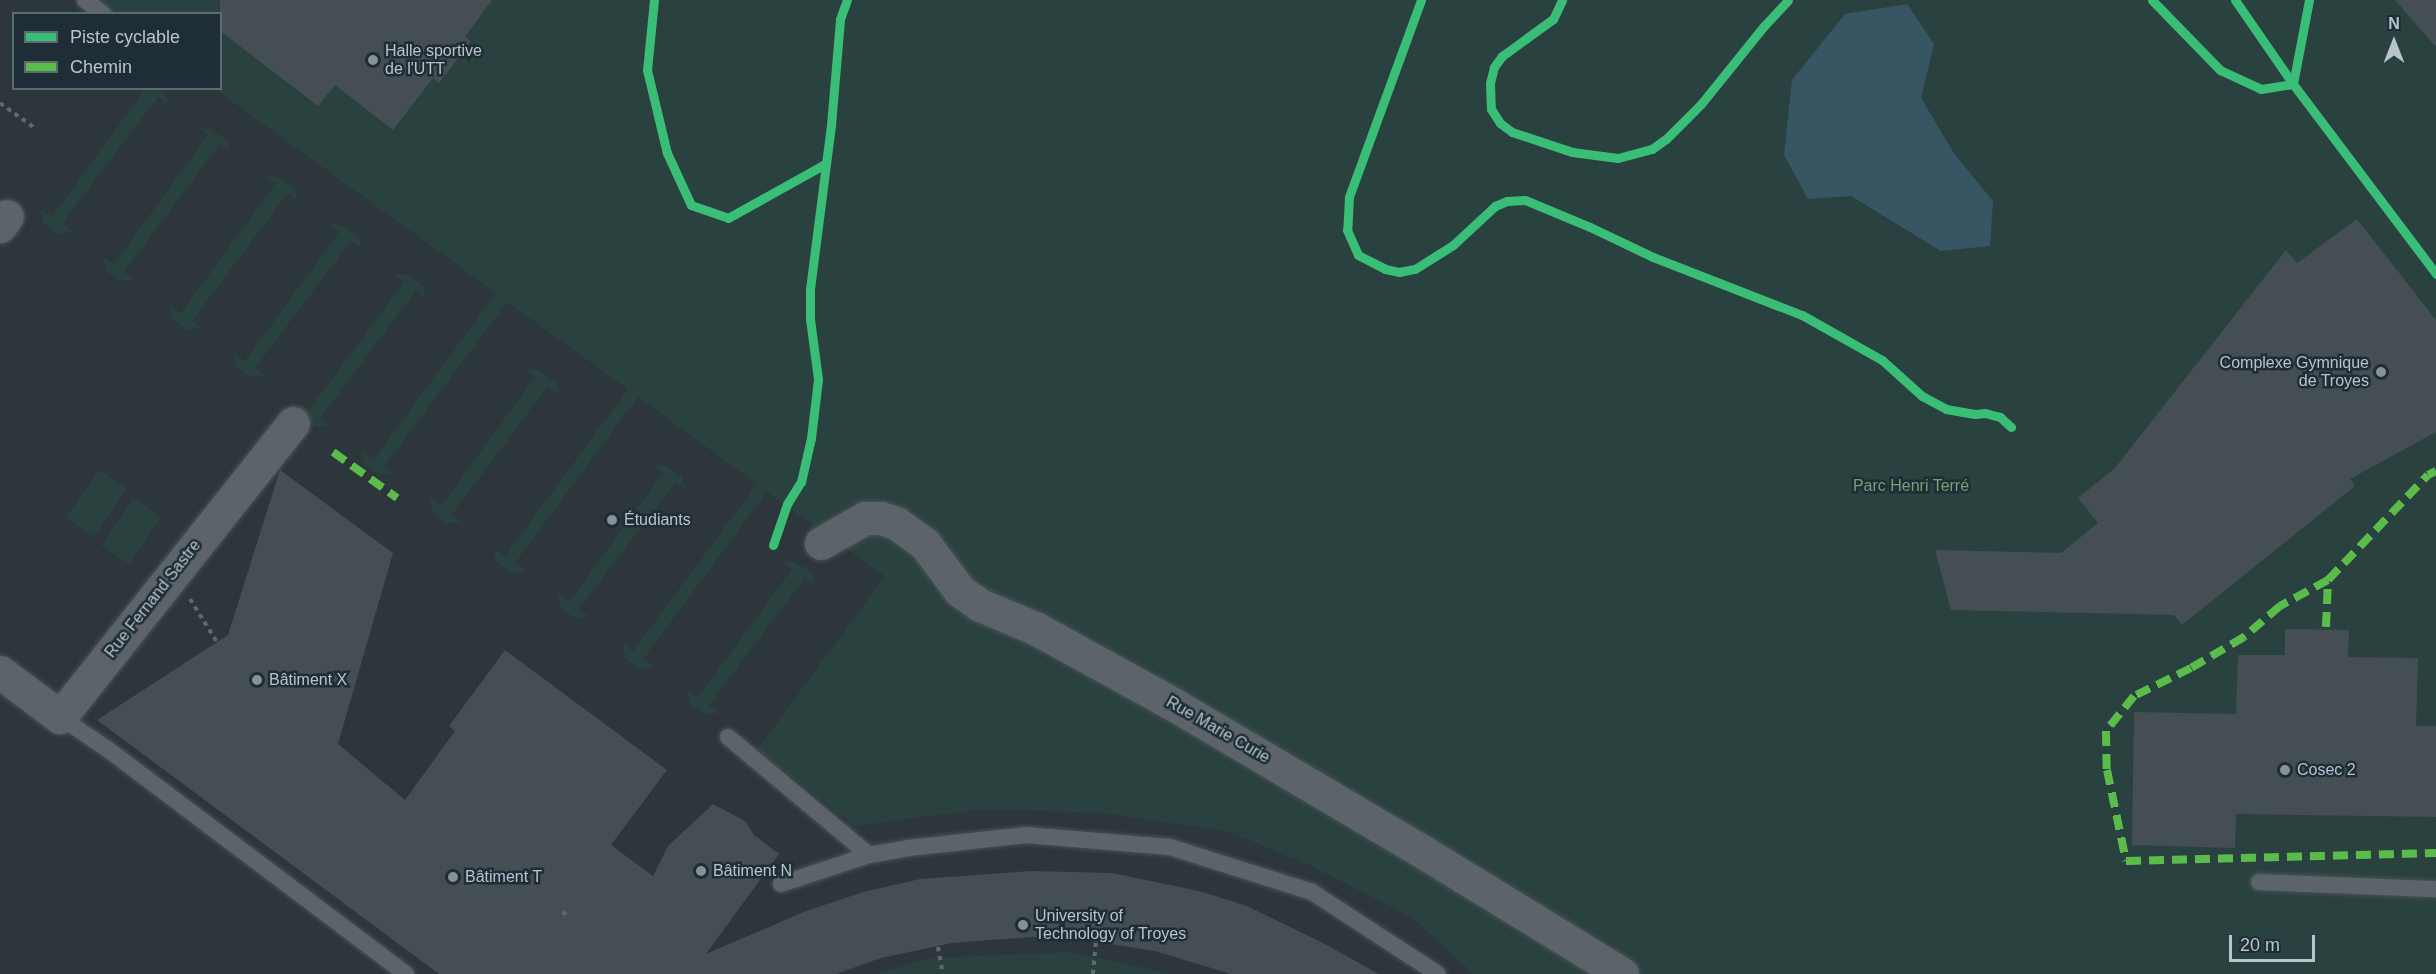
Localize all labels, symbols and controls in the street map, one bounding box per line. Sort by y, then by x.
legend [12,12,222,90]
north arrow [2364,12,2424,72]
text: N [2388,15,2400,32]
text: Piste cyclable [70,27,180,47]
place label: Halle sportive de l'UTT [385,41,482,79]
marker: Halle sportive de l'UTT [366,53,380,67]
text: Chemin [70,57,132,77]
place label: Complexe Gymnique de Troyes [2220,353,2369,391]
marker: Complexe Gymnique de Troyes [2374,365,2388,379]
park label: Parc Henri Terré [1853,476,1969,496]
place label: Étudiants [624,510,691,530]
marker: Étudiants [605,513,619,527]
street label: Rue Fernand Sastre [101,536,205,662]
place label: Bâtiment X [269,670,347,690]
marker: Bâtiment X [250,673,264,687]
street label: Rue Marie Curie [1163,693,1273,767]
place label: Cosec 2 [2297,760,2356,780]
marker: Cosec 2 [2278,763,2292,777]
place label: Bâtiment N [713,861,792,881]
marker: Bâtiment N [694,864,708,878]
place label: Bâtiment T [465,867,542,887]
marker: Bâtiment T [446,870,460,884]
place label: University of Technology of Troyes [1035,906,1186,944]
marker: University of Technology of Troyes [1016,918,1030,932]
scale bar [2232,923,2318,961]
text: 20 m [2240,935,2280,955]

